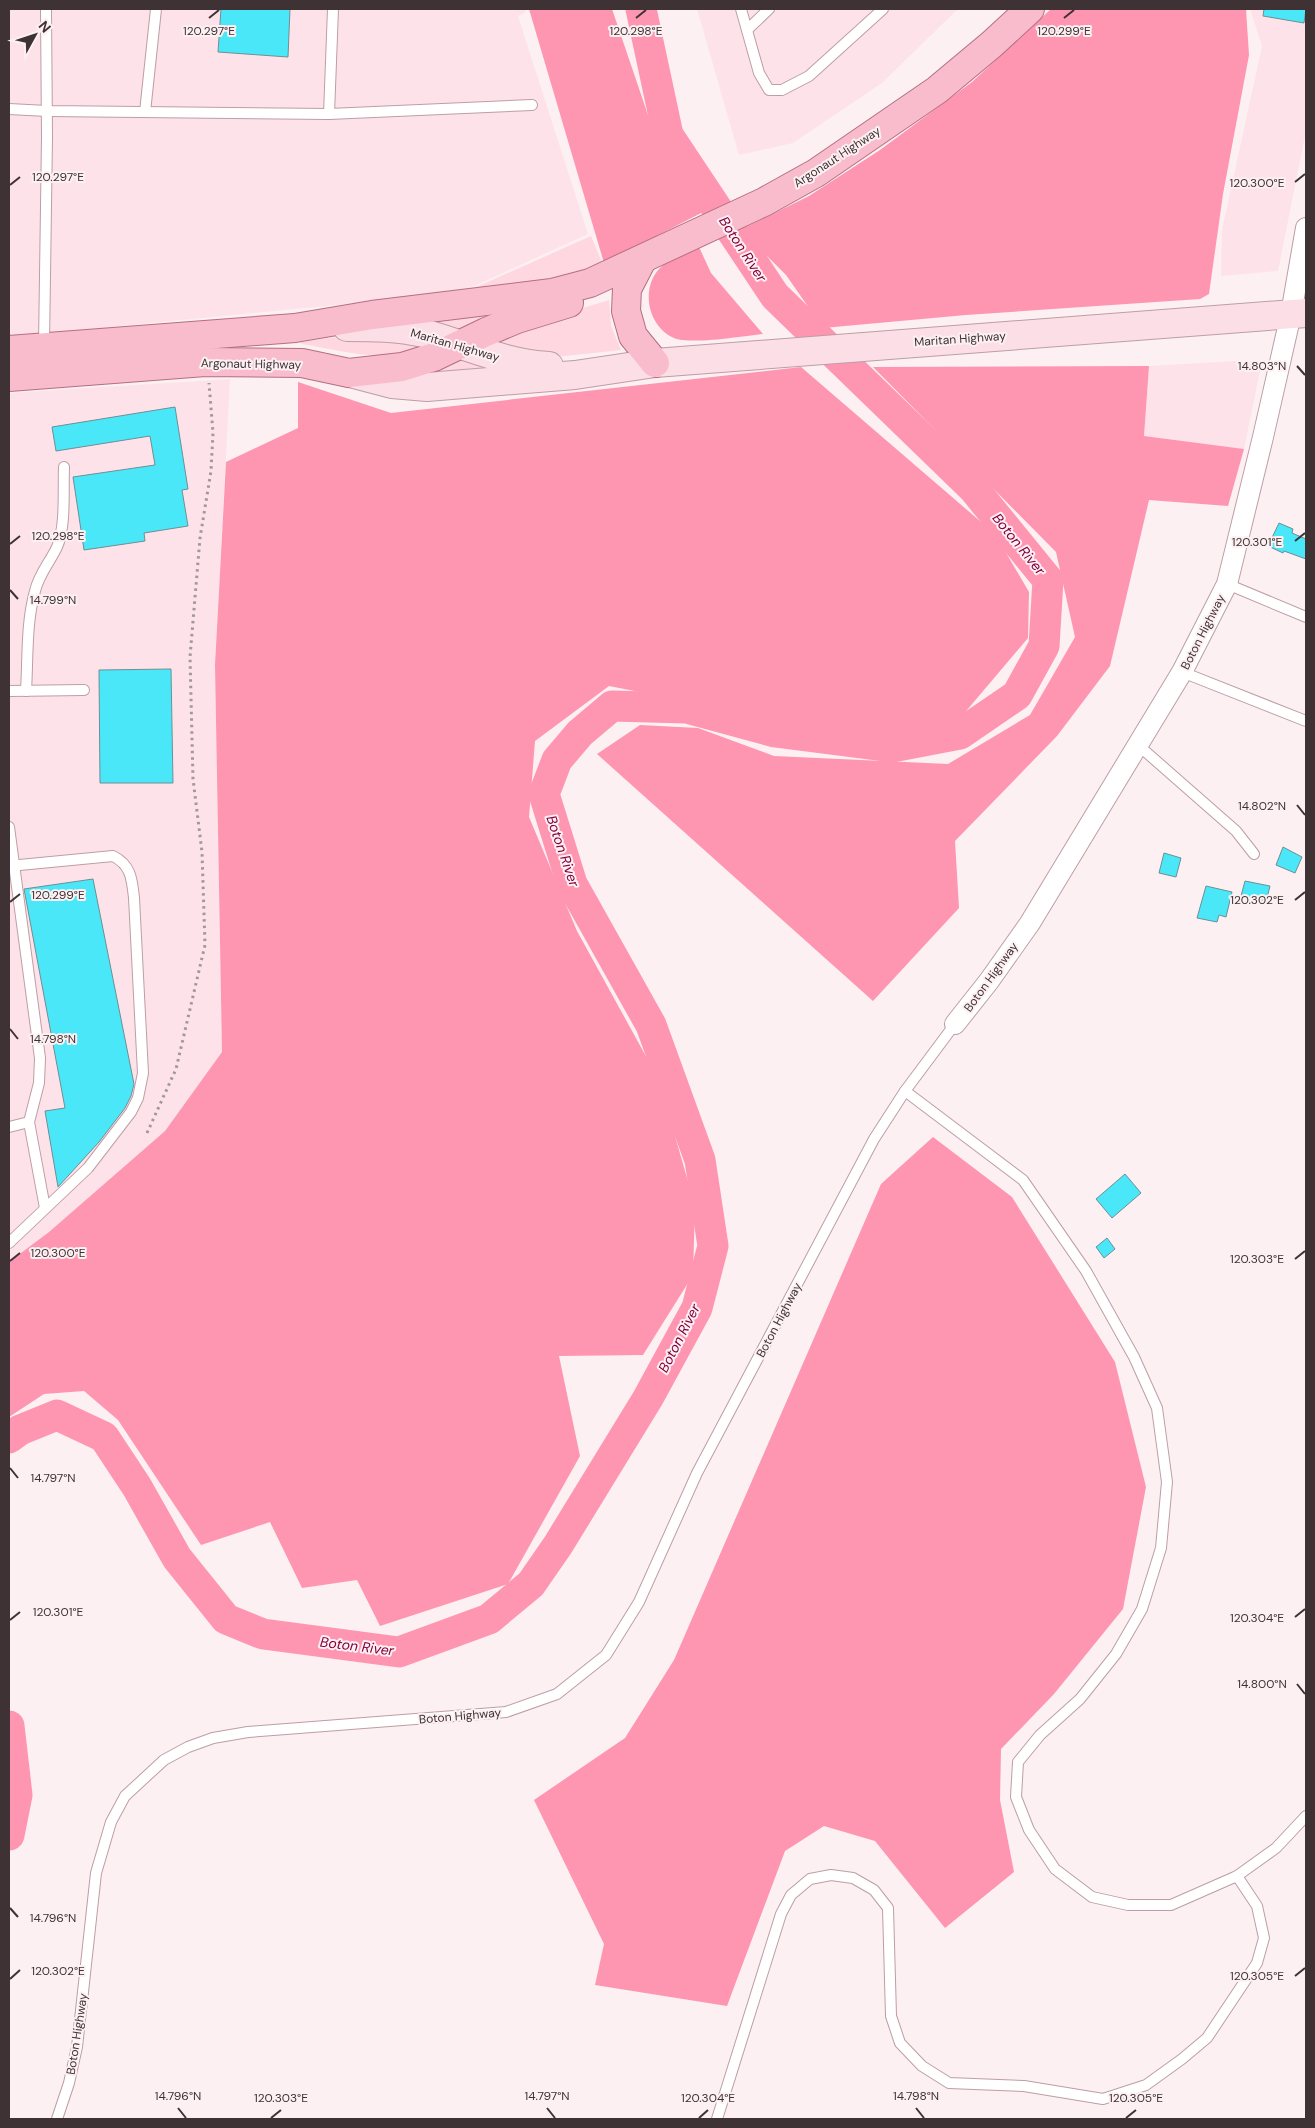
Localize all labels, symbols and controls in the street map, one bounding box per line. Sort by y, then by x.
north arrow [10,10,60,60]
text: N [35,17,55,36]
text: 120.297°E [183,23,235,39]
text: 120.298°E [610,23,663,39]
text: 120.299°E [1037,23,1091,39]
street label: Argonaut Highway [790,123,884,191]
text: 120.297°E [32,169,84,185]
text: 120.300°E [1229,175,1285,191]
water label: Boton River [715,213,771,286]
street label: Maritan Highway [409,325,502,365]
street label: Maritan Highway [914,328,1007,350]
street label: Argonaut Highway [201,355,302,373]
text: 14.803°N [1238,358,1286,374]
water label: Boton River [989,509,1050,579]
text: 120.298°E [32,528,85,544]
text: 120.301°E [1232,534,1283,550]
street label: Boton Highway [1177,591,1229,672]
text: 14.799°N [30,592,76,608]
text: 14.802°N [1238,798,1286,814]
water label: Boton River [542,813,584,890]
text: 120.299°E [31,887,85,903]
text: 120.302°E [1230,892,1284,908]
street label: Boton Highway [960,939,1022,1015]
text: 14.798°N [30,1031,76,1047]
text: 120.300°E [30,1245,86,1261]
text: 120.303°E [1230,1251,1284,1267]
street label: Boton Highway [753,1280,806,1360]
water label: Boton River [654,1300,704,1375]
text: 14.797°N [30,1470,76,1486]
text: 120.301°E [33,1604,84,1620]
text: 120.304°E [1230,1610,1284,1626]
water label: Boton River [319,1633,396,1660]
text: 14.800°N [1237,1676,1287,1692]
street label: Boton Highway [418,1704,502,1728]
text: 14.796°N [30,1910,76,1926]
text: 120.302°E [31,1963,85,1979]
text: 120.305°E [1230,1968,1284,1984]
street label: Boton Highway [63,1992,91,2076]
text: 14.796°N [155,2088,201,2104]
text: 14.797°N [524,2088,570,2104]
text: 14.798°N [893,2088,939,2104]
text: 120.303°E [254,2090,308,2106]
text: 120.304°E [681,2090,735,2106]
text: 120.305°E [1109,2090,1163,2106]

